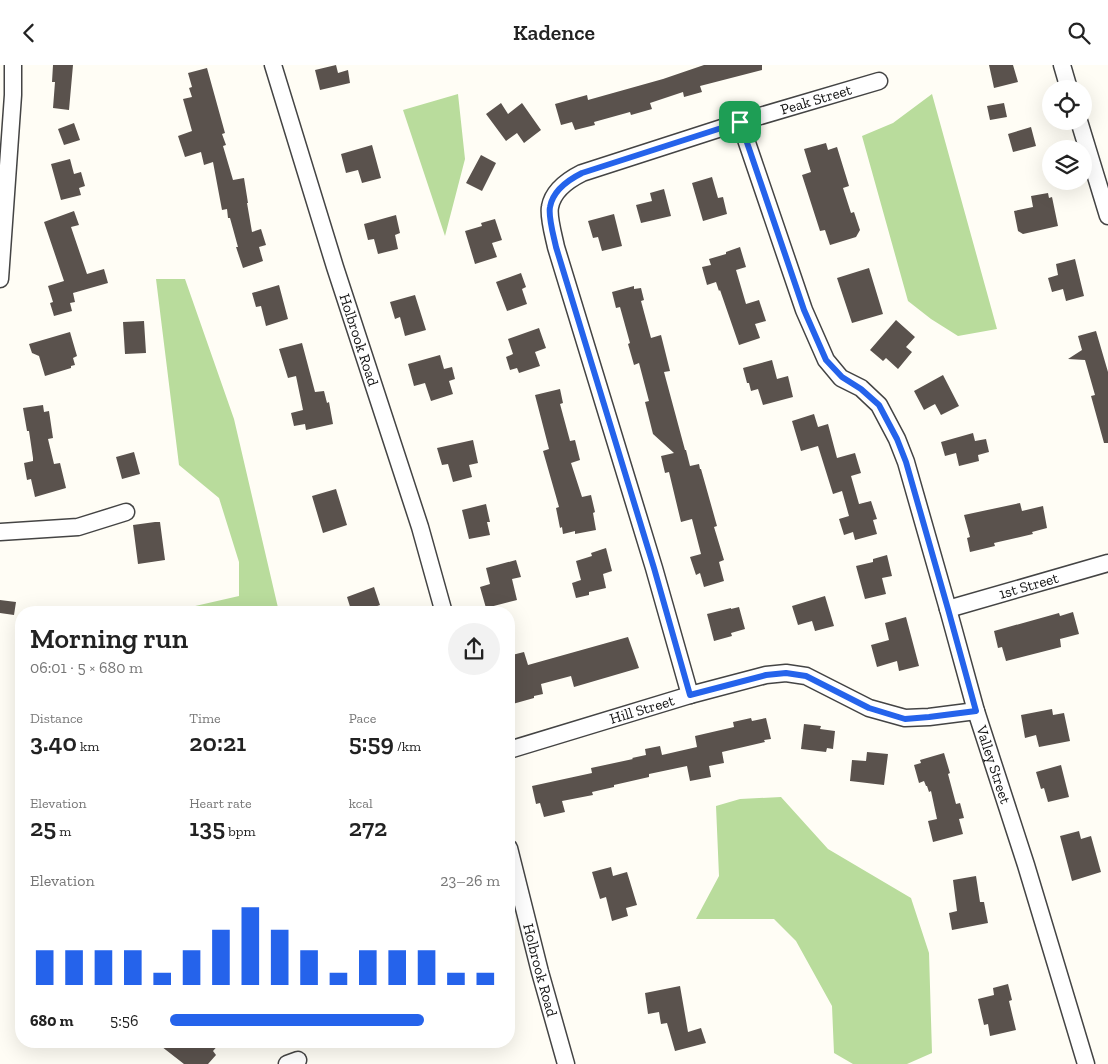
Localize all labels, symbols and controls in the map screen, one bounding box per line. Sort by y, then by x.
icon: back [15,19,43,47]
text: Kadence [513,19,595,46]
icon: search [1065,19,1093,47]
street label: Peak Street [778,80,854,119]
map controls [1042,80,1092,190]
button: locate [1042,80,1092,130]
pin [719,101,761,143]
icon: arrive [726,108,754,136]
button: layers [1042,140,1092,190]
street label: Holbrook Road [335,292,383,389]
street label: 1st Street [997,569,1061,603]
text: Morning run [30,622,188,655]
button: share [448,623,500,675]
text: 06:01 · 5 × 680 m [30,658,143,677]
street label: Hill Street [608,691,677,728]
text: Distance [30,710,83,727]
text: Time [189,710,221,727]
text: Pace [349,710,376,727]
street label: Valley Street [972,722,1015,806]
text: 3.40 [30,727,77,757]
text: 20:21 [189,727,246,757]
text: 5:59 [349,727,394,757]
text: km [77,738,99,755]
text: /km [394,738,421,755]
text: Elevation [30,795,87,812]
text: Heart rate [189,795,252,812]
text: kcal [349,795,373,812]
text: 25 [30,812,56,842]
text: 135 [189,812,225,842]
text: 272 [349,812,387,842]
text: m [56,823,71,840]
text: bpm [225,823,256,840]
text: Elevation [30,871,95,890]
text: 23–26 m [440,871,500,890]
street label: Holbrook Road [519,922,561,1020]
text: 680 m [30,1011,73,1030]
text: 5:56 [110,1011,138,1030]

